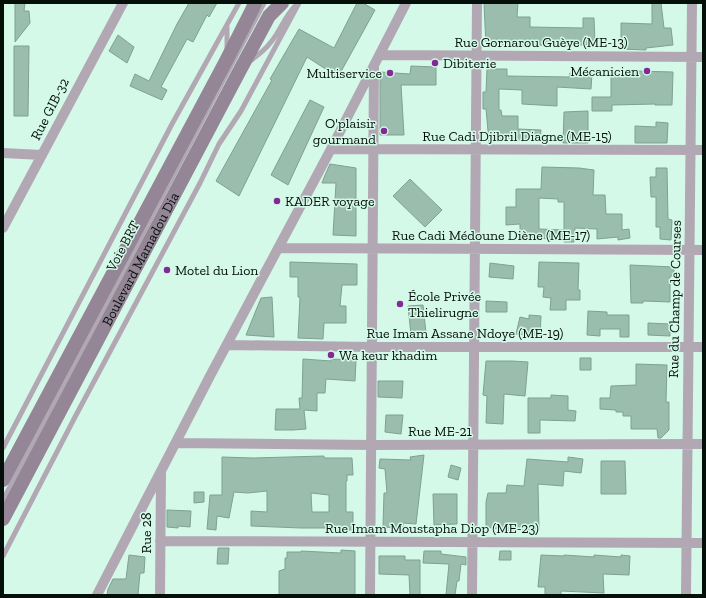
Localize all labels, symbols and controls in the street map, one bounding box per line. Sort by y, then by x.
street label: Rue Gornarou Guèye (ME-13) [454,34,628,51]
place label: Dibiterie [443,55,497,72]
marker: Dibiterie [430,58,440,68]
place label: Mécanicien [570,63,639,80]
place label: Multiservice [307,65,382,82]
marker: Mécanicien [642,66,652,76]
marker: Multiservice [385,68,395,78]
street label: Rue GIB-32 [27,75,73,143]
place label: O'plaisir gourmand [313,115,376,148]
marker: O'plaisir gourmand [379,126,389,136]
street label: Rue Cadi Djibril Diagne (ME-15) [422,128,612,145]
street label: Boulevard Mamadou Dia [98,189,183,329]
place label: KADER voyage [285,193,375,210]
marker: KADER voyage [272,196,282,206]
street label: Voie BRT [102,218,143,275]
street label: Rue du Champ de Courses [665,220,685,378]
street label: Rue Cadi Médoune Diène (ME-17) [392,227,590,244]
place label: Motel du Lion [175,262,258,279]
marker: Motel du Lion [162,265,172,275]
place label: École Privée Thielirugne [408,288,481,321]
marker: École Privée Thielirugne [395,299,405,309]
street label: Rue Imam Assane Ndoye (ME-19) [367,325,564,342]
place label: Wa keur khadim [339,347,437,364]
marker: Wa keur khadim [326,350,336,360]
street label: Rue ME-21 [408,423,473,440]
street label: Rue 28 [138,513,155,554]
street label: Rue Imam Moustapha Diop (ME-23) [325,520,539,537]

